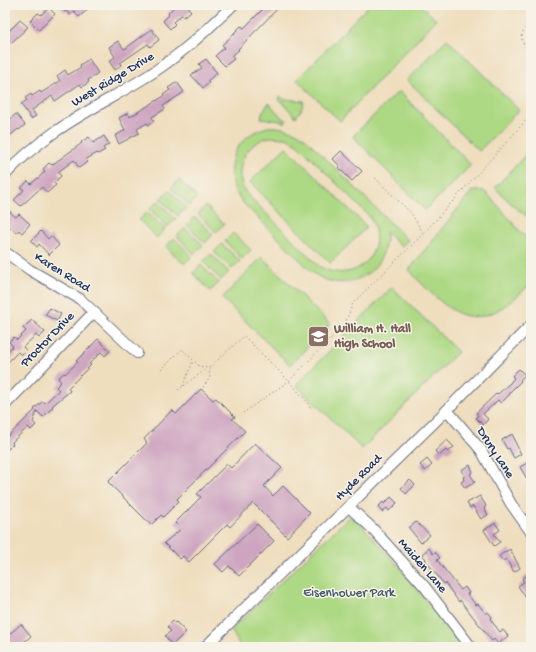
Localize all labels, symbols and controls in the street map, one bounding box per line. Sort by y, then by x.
street label: West Ridge Drive [69,49,157,111]
street label: Karen Road [31,250,94,297]
street label: Proctor Drive [17,309,78,371]
place label: William H. Hall High School [333,322,411,352]
school or university icon: William H. Hall High School [305,323,331,349]
street label: Drury Lane [472,424,517,482]
street label: Hyde Road [333,451,386,504]
street label: Maiden Lane [394,536,450,597]
park label: Eisenhower Park [303,586,396,601]

